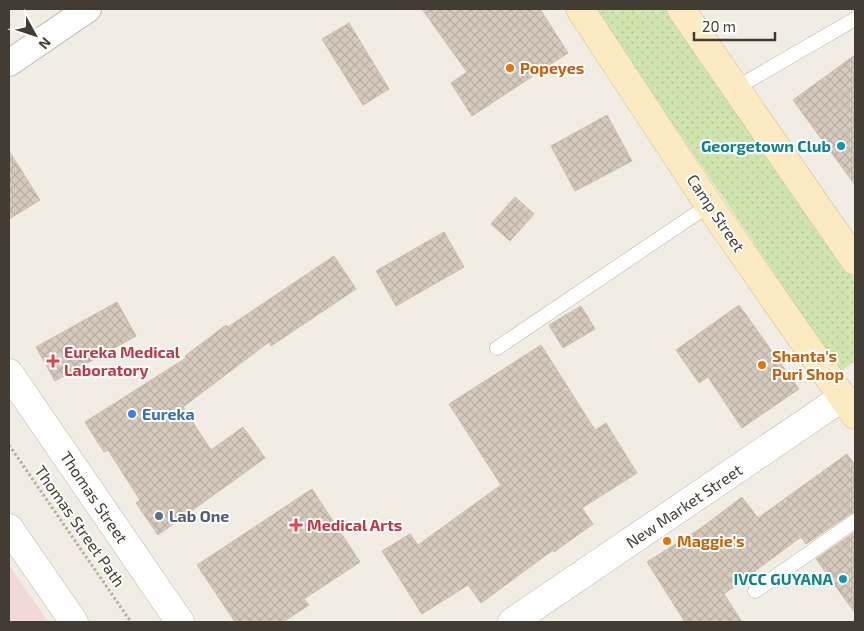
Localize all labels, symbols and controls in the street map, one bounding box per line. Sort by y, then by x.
north arrow [10,10,60,60]
scale bar [694,10,775,42]
text: 20 m [702,17,736,35]
text: N [36,34,55,53]
place label: Popeyes [520,58,584,78]
marker: Popeyes [504,62,516,74]
place label: Georgetown Club [701,136,831,155]
marker: Georgetown Club [835,140,847,152]
street label: Camp Street [684,170,749,255]
place label: Eureka Medical Laboratory [64,342,181,380]
place label: Shanta's Puri Shop [772,346,844,383]
marker: Eureka Medical Laboratory [46,354,60,368]
marker: Shanta's Puri Shop [756,359,768,371]
place label: Eureka [142,404,195,423]
marker: Eureka [126,408,138,420]
street label: Thomas Street [57,447,132,546]
street label: New Market Street [622,460,745,552]
street label: Thomas Street Path [31,461,129,590]
place label: Lab One [169,506,229,525]
marker: Lab One [153,510,165,522]
place label: Medical Arts [307,515,402,534]
marker: Medical Arts [289,518,303,532]
place label: Maggie's [677,531,745,550]
marker: Maggie's [661,535,673,547]
place label: IVCC GUYANA [733,569,834,588]
marker: IVCC GUYANA [837,573,849,585]

